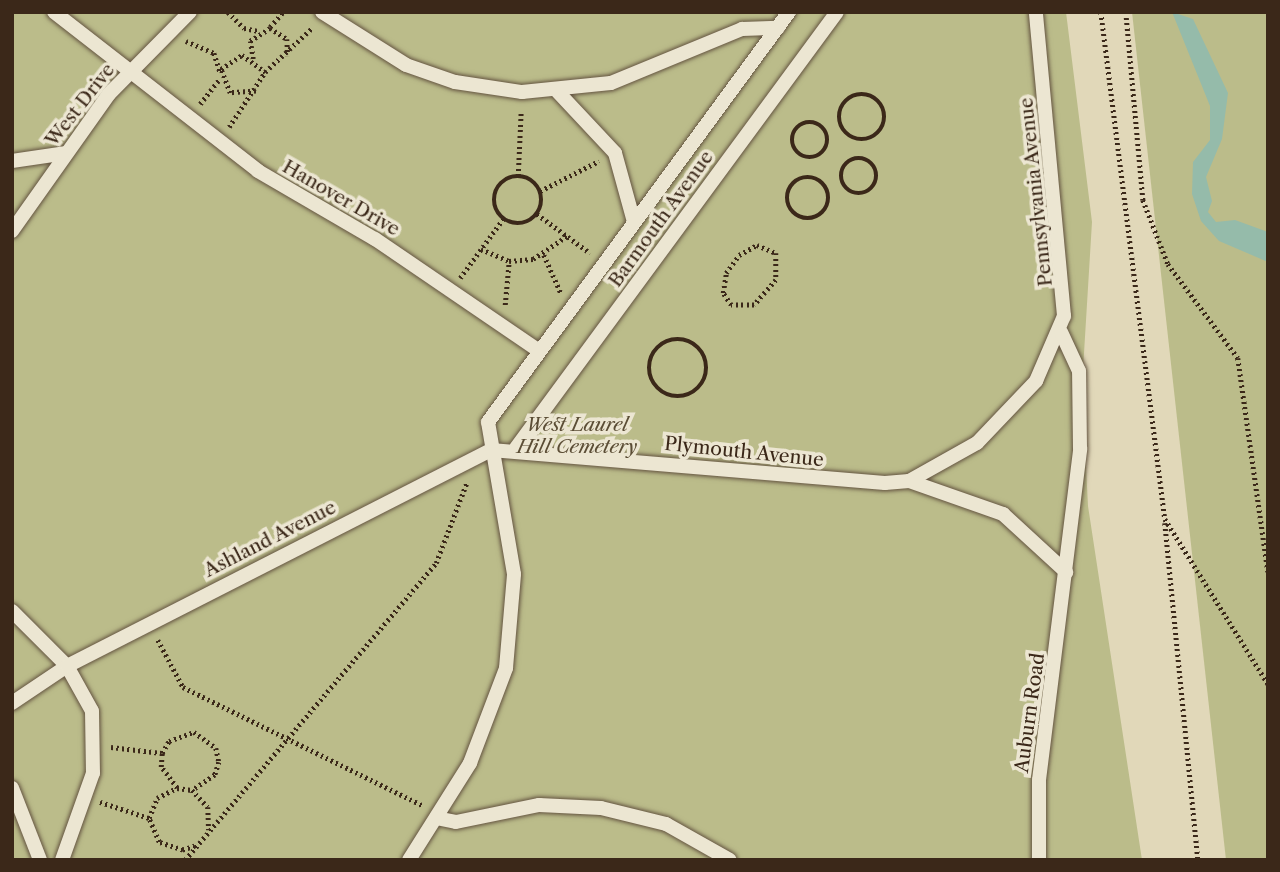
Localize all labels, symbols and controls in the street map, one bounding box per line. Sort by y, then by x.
street label: West Drive [40,59,120,151]
street label: Pennsylvania Avenue [1015,96,1057,288]
street label: Barmouth Avenue [604,146,718,292]
street label: Hanover Drive [278,155,404,241]
park label: West Laurel Hill Cemetery [517,414,637,458]
street label: Plymouth Avenue [663,432,825,472]
street label: Ashland Avenue [200,496,340,582]
street label: Auburn Road [1010,652,1050,774]

